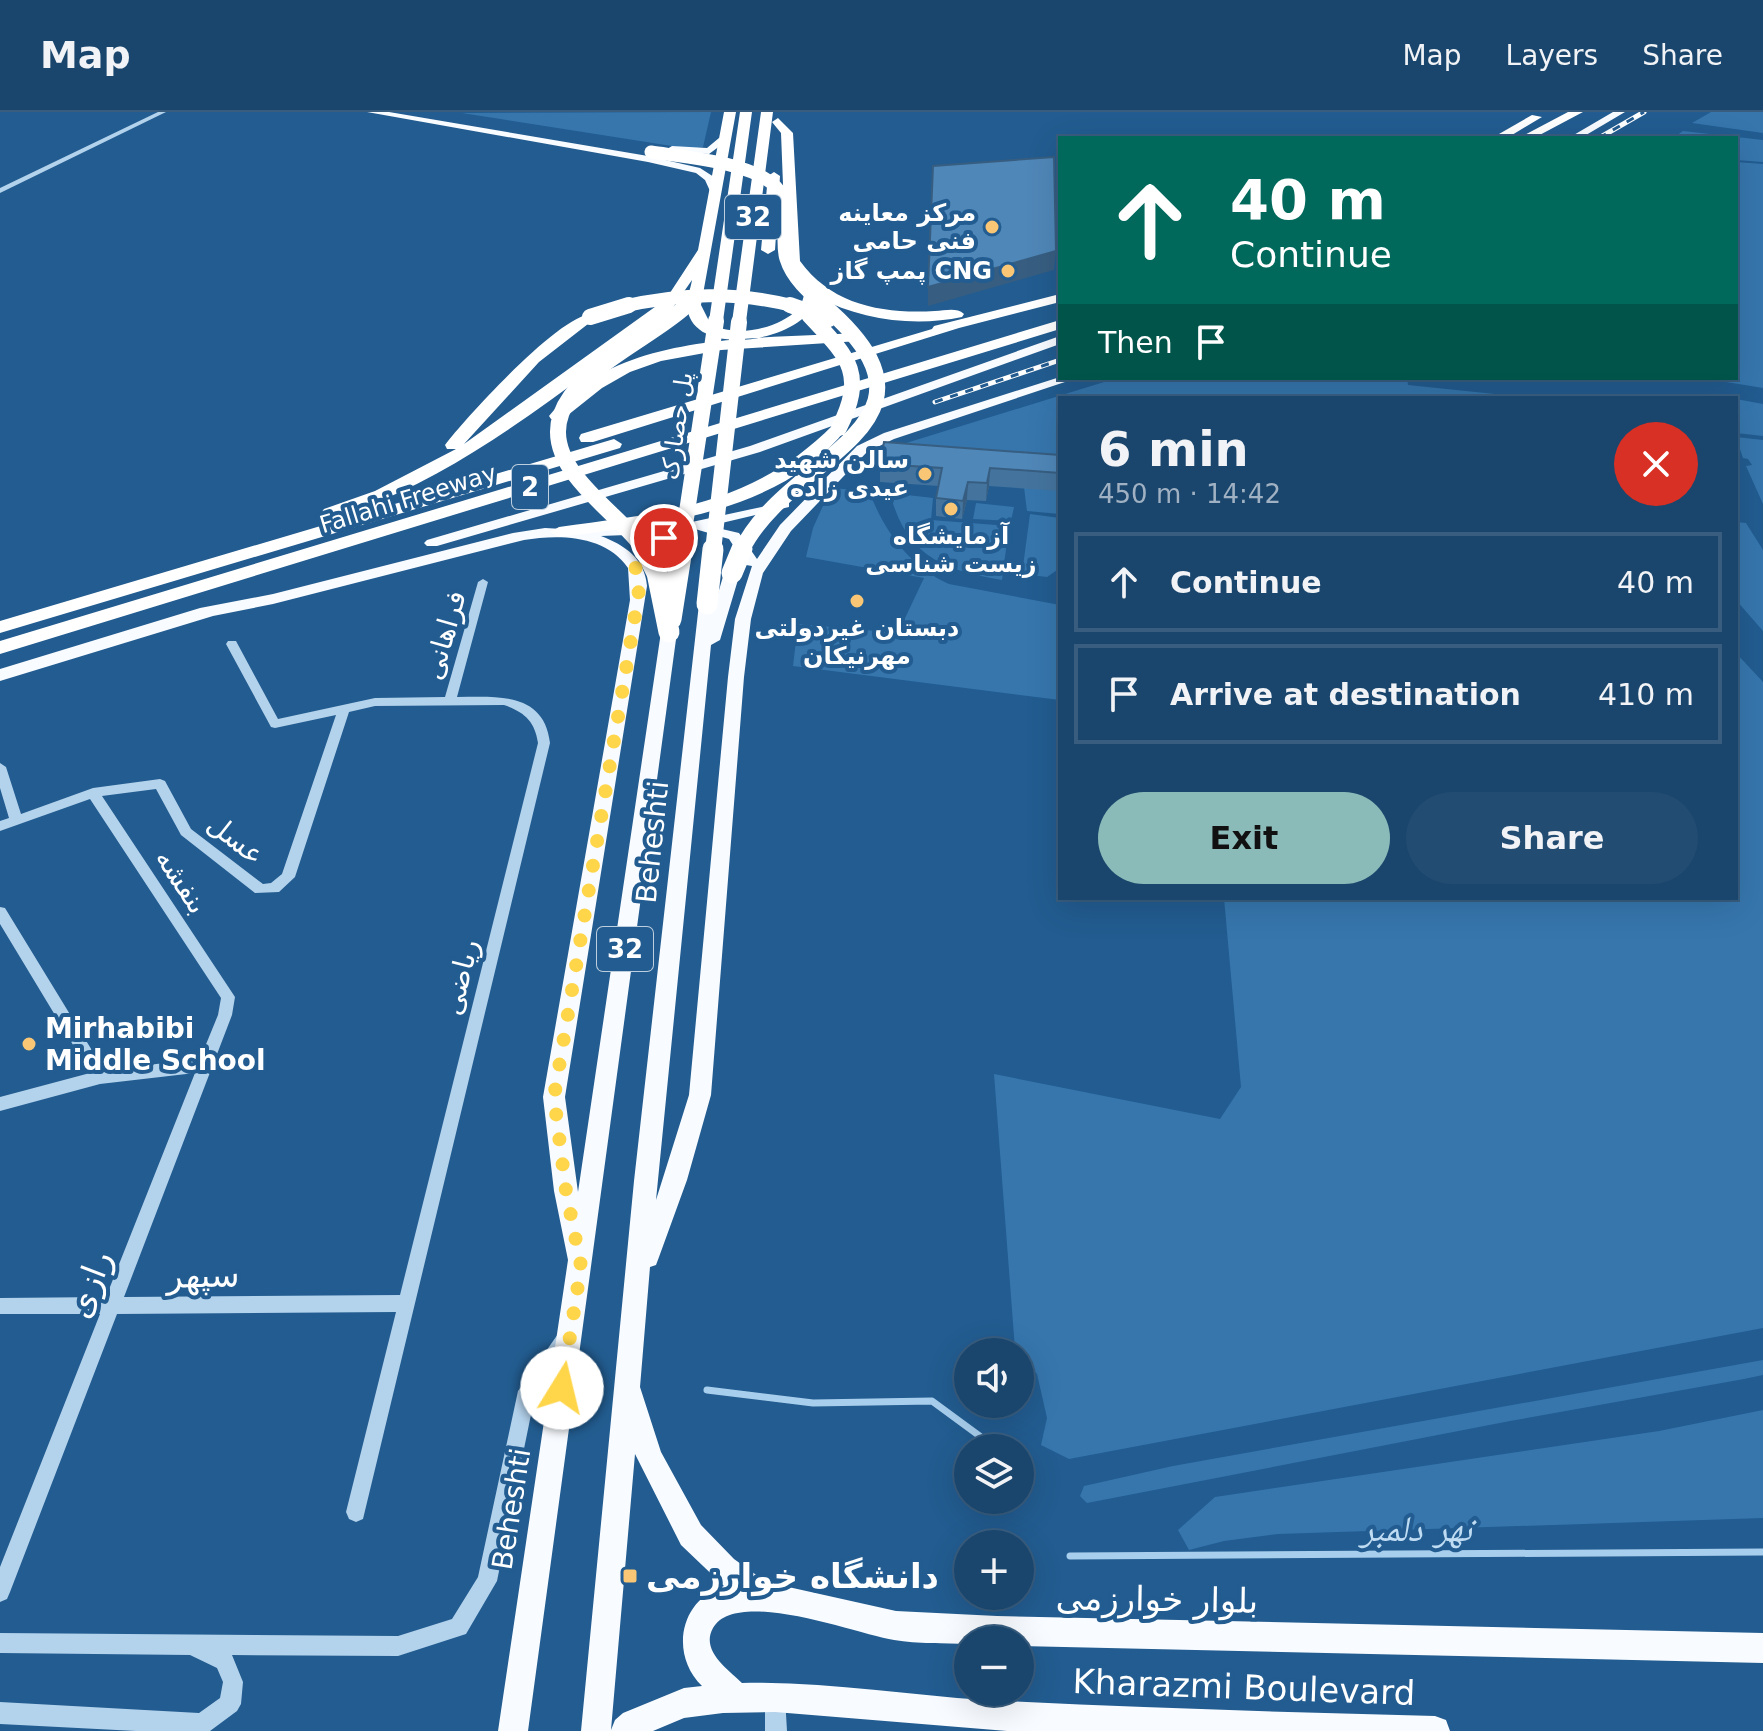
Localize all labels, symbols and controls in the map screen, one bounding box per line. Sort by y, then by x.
text: Map [40,33,131,77]
text: Map [1402,39,1462,72]
text: Layers [1506,39,1598,72]
text: Share [1642,39,1723,72]
text: 40 m [1230,167,1386,232]
icon: ahead [1098,168,1202,272]
road number: 32 [725,195,781,239]
place label: مرکز معاینه فنی حامی [838,199,976,255]
marker: مرکز معاینه فنی حامی [983,218,1001,236]
text: Continue [1230,234,1392,275]
place label: پمپ گاز CNG [830,257,992,285]
marker: پمپ گاز CNG [999,262,1017,280]
icon: arrive [1189,320,1233,364]
text: Then [1098,325,1173,360]
street label: پل حصارک [656,370,698,482]
text: 6 min [1098,421,1249,477]
button: close [1614,422,1698,506]
place label: سالن شهید عیدی زاده [774,446,909,502]
street label: Fallahi Freeway [316,459,500,539]
road number: 2 [512,465,548,509]
marker: سالن شهید عیدی زاده [916,465,934,483]
text: 450 m · 14:42 [1098,479,1281,509]
marker: آزمایشگاه زیست شناسی [942,500,960,518]
pin [630,504,698,572]
icon: arrive [642,516,686,560]
place label: آزمایشگاه زیست شناسی [865,521,1037,578]
icon: ahead [1102,560,1146,604]
text: Continue [1170,565,1322,600]
text: 40 m [1617,565,1694,600]
street label: فراهانی [416,587,473,683]
marker: دبستان غیردولتی مهرنیکان [848,592,866,610]
place label: دبستان غیردولتی مهرنیکان [755,614,959,670]
icon: arrive [1102,672,1146,716]
text: Arrive at destination [1170,677,1521,712]
text: 410 m [1598,677,1694,712]
street label: Beheshti [630,779,675,905]
button: Exit [1098,792,1390,884]
button: Share [1406,792,1698,884]
street label: عسل [201,807,271,872]
street label: بنفشه [149,843,215,920]
road number: 32 [597,927,653,971]
street label: ریاضی [435,936,486,1018]
place label: Mirhabibi Middle School [45,1012,266,1077]
marker: Mirhabibi Middle School [20,1035,38,1053]
street label: رازی [58,1245,120,1323]
street label: سپهر [164,1254,240,1297]
map controls [954,1338,1034,1706]
button: sound [954,1338,1034,1418]
position arrow [520,1346,604,1430]
button: layers [954,1434,1034,1514]
street label: Beheshti [486,1446,537,1572]
water label: نهر دلمبر [1357,1508,1477,1549]
button: + [954,1530,1034,1610]
place label: دانشگاه خوارزمی [646,1556,939,1597]
marker: دانشگاه خوارزمی [621,1567,639,1585]
street label: بلوار خوارزمی [1055,1577,1259,1622]
button: − [954,1626,1034,1706]
street label: Kharazmi Boulevard [1072,1661,1416,1713]

